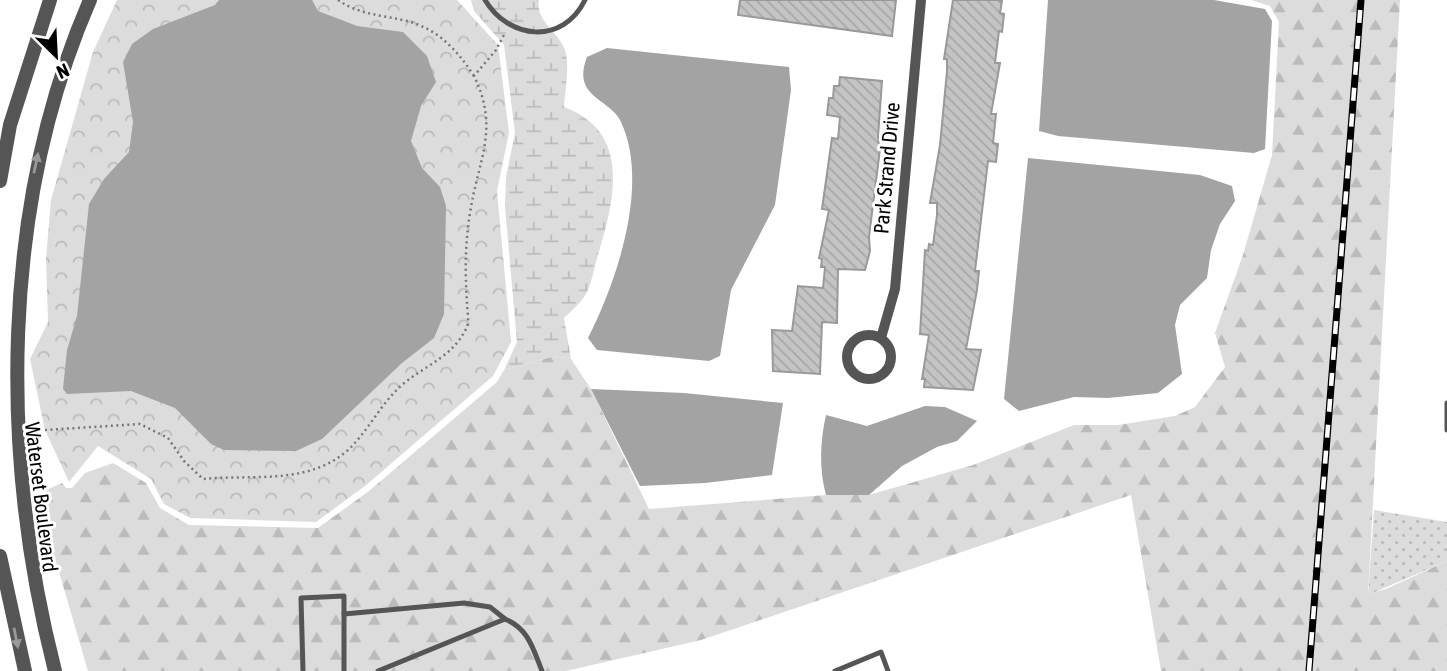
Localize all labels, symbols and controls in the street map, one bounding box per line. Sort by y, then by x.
north arrow [21,21,91,91]
text: N [53,59,73,84]
street label: Park Strand Drive [868,101,904,235]
one-way arrow [30,152,41,174]
street label: Waterset Boulevard [21,421,63,573]
one-way arrow [10,627,21,649]

